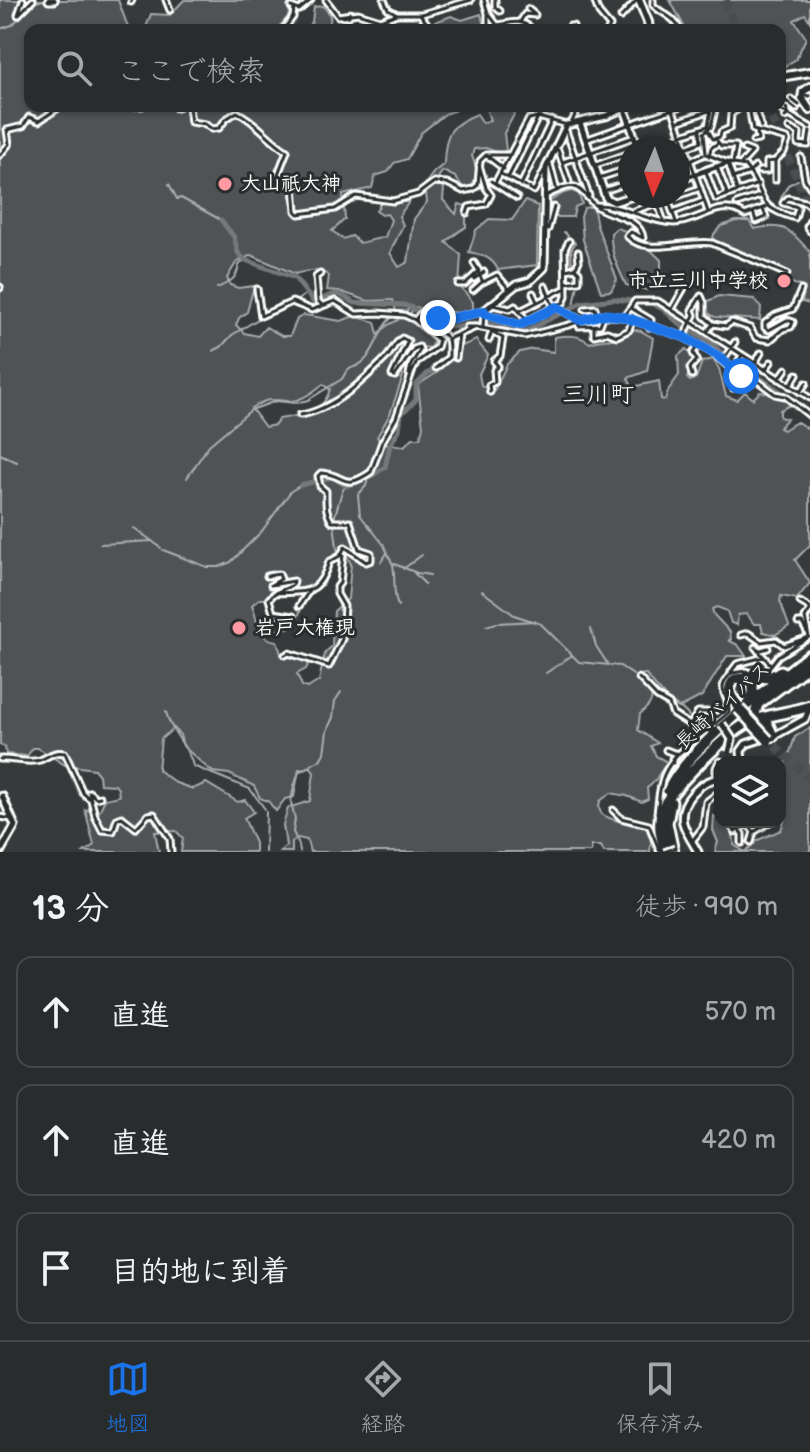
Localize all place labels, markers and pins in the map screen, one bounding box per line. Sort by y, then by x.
place label: 大山祇大神 [241,172,341,196]
marker: 大山祇大神 [216,175,234,193]
place label: 市立三川中学校 [628,269,768,293]
marker: 市立三川中学校 [775,272,793,290]
place label: 岩戸大権現 [255,616,355,640]
marker: 岩戸大権現 [230,619,248,637]

